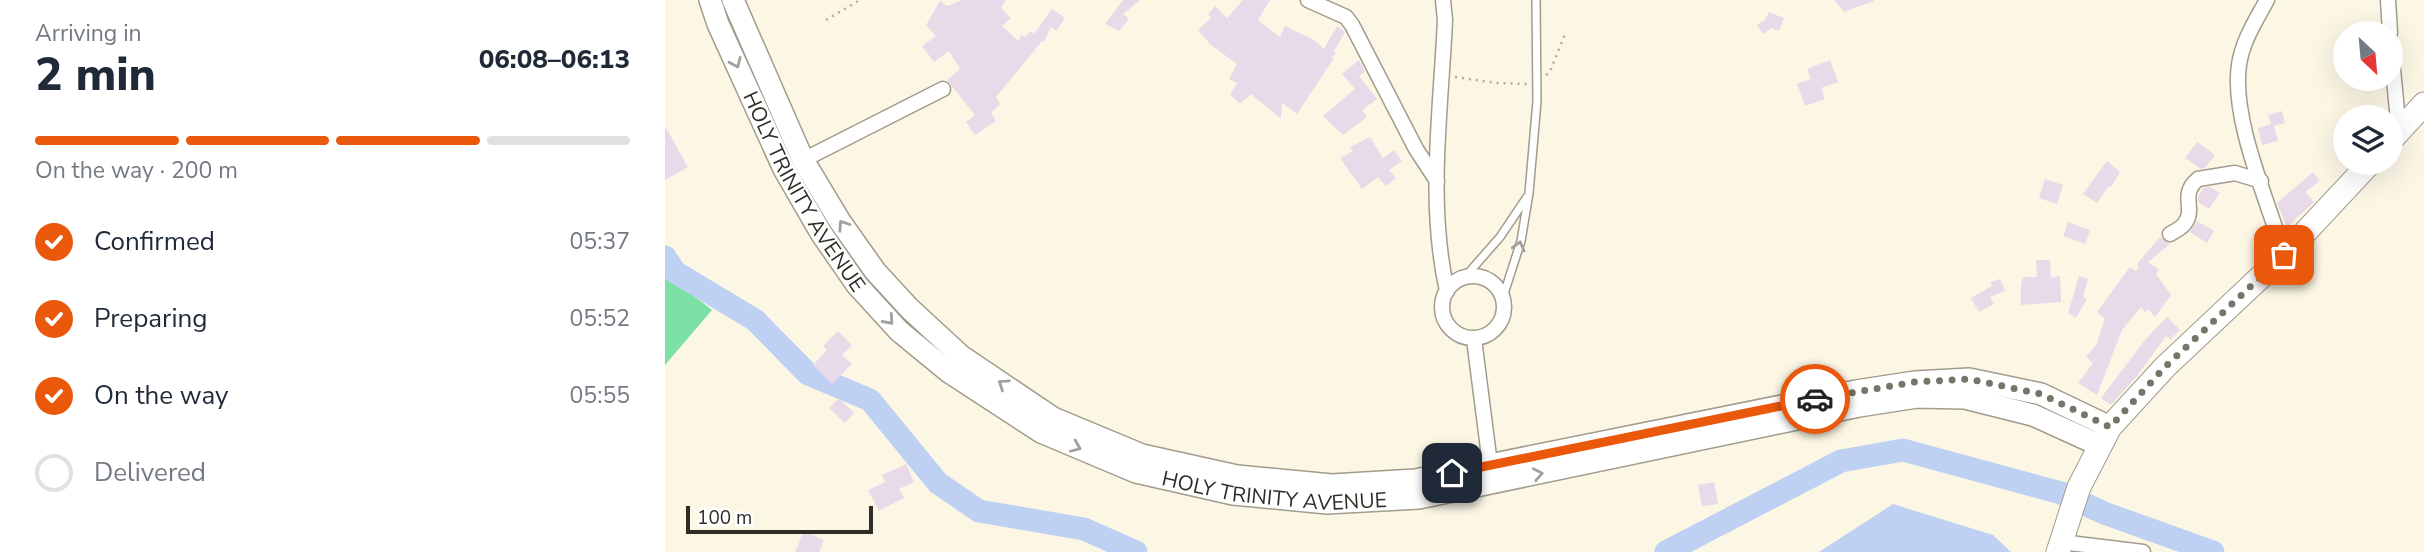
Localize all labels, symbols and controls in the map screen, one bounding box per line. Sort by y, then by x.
text: Arriving in [35,18,142,49]
north arrow [2333,21,2403,91]
map controls [2333,21,2403,175]
text: 06:08–06:13 [479,42,630,77]
text: 2 min [35,43,156,106]
one-way arrow [728,56,742,68]
street label: HOLY TRINITY AVENUE [736,87,872,298]
button: layers [2333,105,2403,175]
text: On the way · 200 m [35,155,238,186]
one-way arrow [839,220,851,233]
icon: check [35,223,73,261]
text: Confirmed [94,224,215,259]
pin [2254,225,2314,285]
text: 05:37 [570,226,630,257]
icon: bag [2265,236,2303,274]
one-way arrow [1511,240,1525,252]
icon: check [35,300,73,338]
text: Preparing [94,301,207,336]
text: 05:52 [570,303,630,334]
one-way arrow [881,312,893,325]
courier [1780,364,1850,434]
icon: check [35,377,73,415]
text: On the way [94,378,228,413]
text: 05:55 [570,380,630,411]
one-way arrow [998,380,1011,393]
icon: car [1796,380,1834,418]
one-way arrow [1070,438,1082,452]
pin [1422,443,1482,503]
icon: home [1433,454,1471,492]
text: Delivered [94,455,206,490]
street label: HOLY TRINITY AVENUE [1159,464,1388,517]
one-way arrow [1532,468,1544,483]
scale bar [686,503,873,535]
text: 100 m [697,505,752,531]

